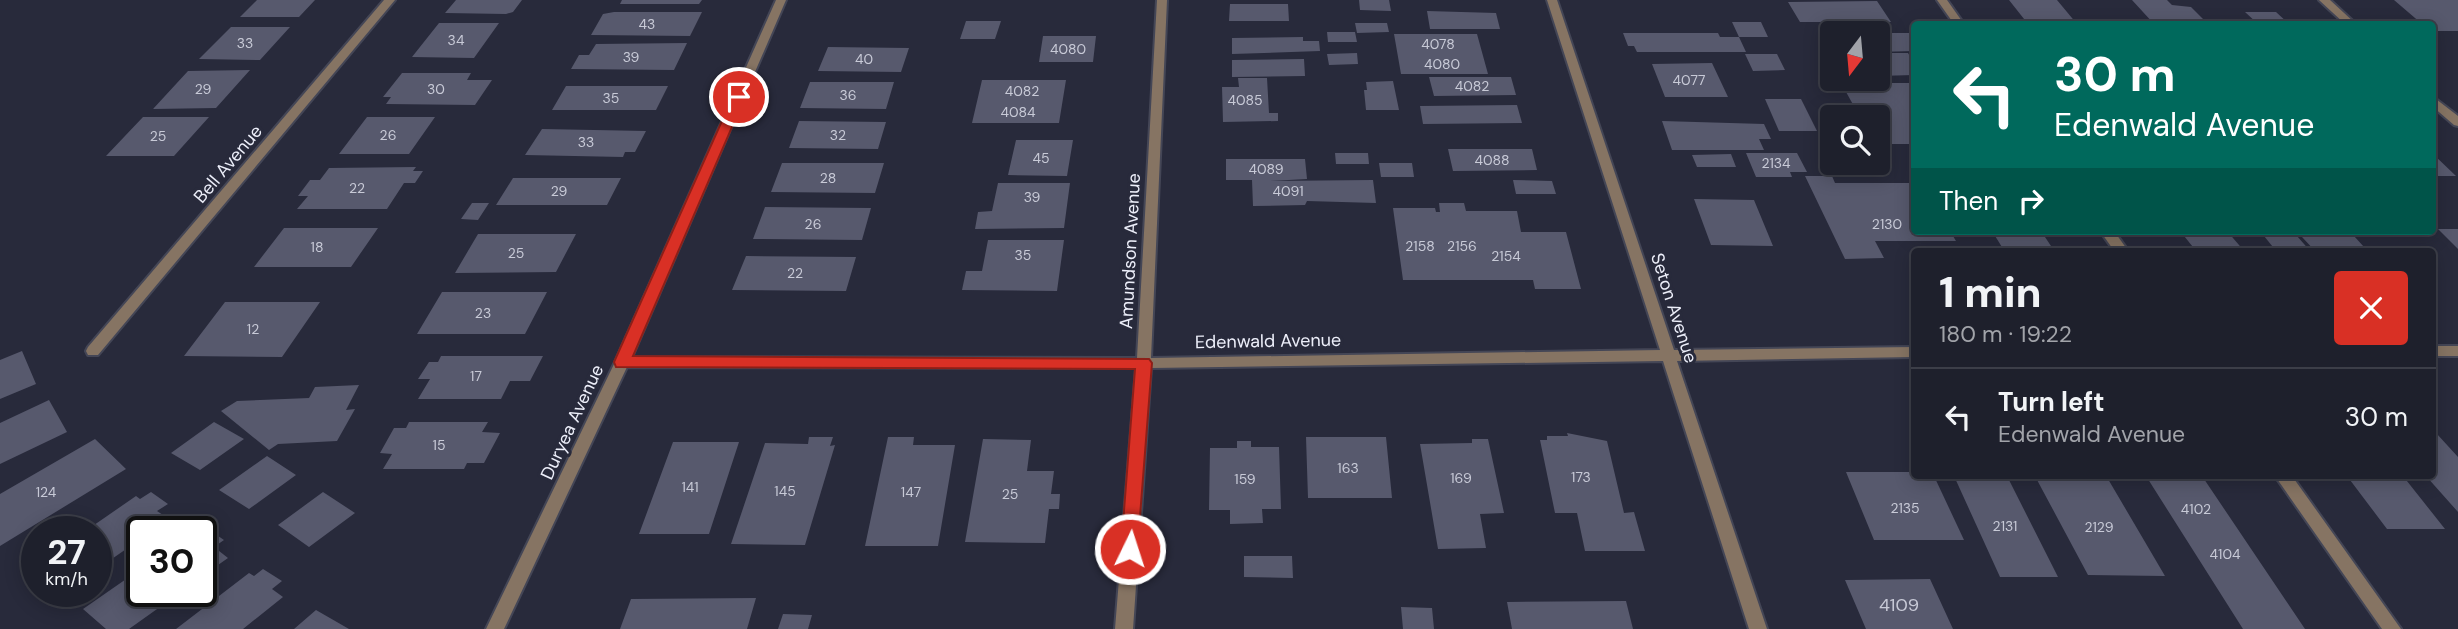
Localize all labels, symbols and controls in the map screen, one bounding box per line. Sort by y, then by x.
house number: 43 [639,15,655,33]
north arrow [1820,21,1890,91]
map controls [1820,21,1890,175]
house number: 34 [448,31,465,49]
house number: 33 [237,34,253,52]
house number: 4078 [1421,35,1455,53]
house number: 4080 [1050,40,1086,58]
text: 30 m [2054,42,2176,106]
house number: 39 [623,48,640,66]
icon: left [1939,49,2030,140]
house number: 40 [855,50,873,68]
house number: 4080 [1424,55,1460,73]
pin [709,67,769,127]
house number: 4077 [1673,71,1705,89]
house number: 4082 [1455,77,1489,95]
icon: arrive [720,78,758,116]
house number: 29 [195,80,212,98]
house number: 30 [427,80,445,98]
house number: 4082 [1005,82,1039,100]
house number: 36 [839,86,857,104]
house number: 35 [603,89,619,107]
house number: 4085 [1227,91,1263,109]
house number: 4084 [1000,103,1036,121]
text: Edenwald Avenue [2054,104,2314,146]
button: search [1820,105,1890,175]
street label: Bell Avenue [188,120,268,208]
house number: 26 [380,126,396,144]
house number: 32 [830,126,846,144]
house number: 25 [150,127,166,145]
house number: 33 [578,133,594,151]
house number: 45 [1032,149,1050,167]
house number: 4088 [1474,151,1510,169]
house number: 2134 [1761,154,1791,172]
house number: 4089 [1249,160,1284,178]
house number: 28 [820,169,836,187]
street label: Amundson Avenue [1114,173,1146,329]
house number: 22 [349,179,365,197]
house number: 29 [551,182,568,200]
house number: 4091 [1273,182,1304,200]
icon: right [2012,182,2050,220]
text: Then [1939,184,1998,218]
house number: 39 [1024,188,1041,206]
house number: 26 [805,215,821,233]
house number: 2130 [1872,215,1902,233]
house number: 2158 [1405,237,1435,255]
house number: 2156 [1447,237,1477,255]
house number: 18 [311,238,323,256]
house number: 25 [508,244,524,262]
house number: 35 [1015,246,1031,264]
house number: 2154 [1491,247,1521,265]
street label: Seton Avenue [1645,250,1703,366]
house number: 22 [787,264,803,282]
text: 1 min [1939,265,2042,320]
button: close [2334,271,2408,345]
house number: 23 [475,304,491,322]
text: 180 m · 19:22 [1939,319,2072,349]
house number: 12 [247,320,259,338]
street label: Edenwald Avenue [1195,328,1341,354]
street label: Duryea Avenue [535,361,609,483]
house number: 17 [470,367,482,385]
text: Turn left [1998,385,2105,419]
icon: left [1939,398,1977,436]
text: 30 m [2345,400,2408,434]
text: Edenwald Avenue [1998,419,2185,449]
house number: 15 [433,436,445,454]
house number: 163 [1337,459,1359,477]
house number: 173 [1571,468,1591,486]
house number: 169 [1450,469,1472,487]
house number: 159 [1234,470,1256,488]
house number: 141 [681,478,699,496]
house number: 145 [774,482,796,500]
house number: 124 [36,483,57,501]
house number: 147 [901,483,921,501]
house number: 25 [1002,485,1018,503]
house number: 2135 [1890,499,1920,517]
house number: 4102 [2181,500,2211,518]
position arrow [1093,512,1167,586]
speed limit sign: 30 [126,516,217,607]
house number: 2131 [1993,517,2017,535]
house number: 2129 [2084,518,2114,536]
text: 27 [47,529,86,575]
house number: 4104 [2210,545,2241,563]
text: km/h [45,567,88,591]
house number: 4109 [1879,593,1919,617]

